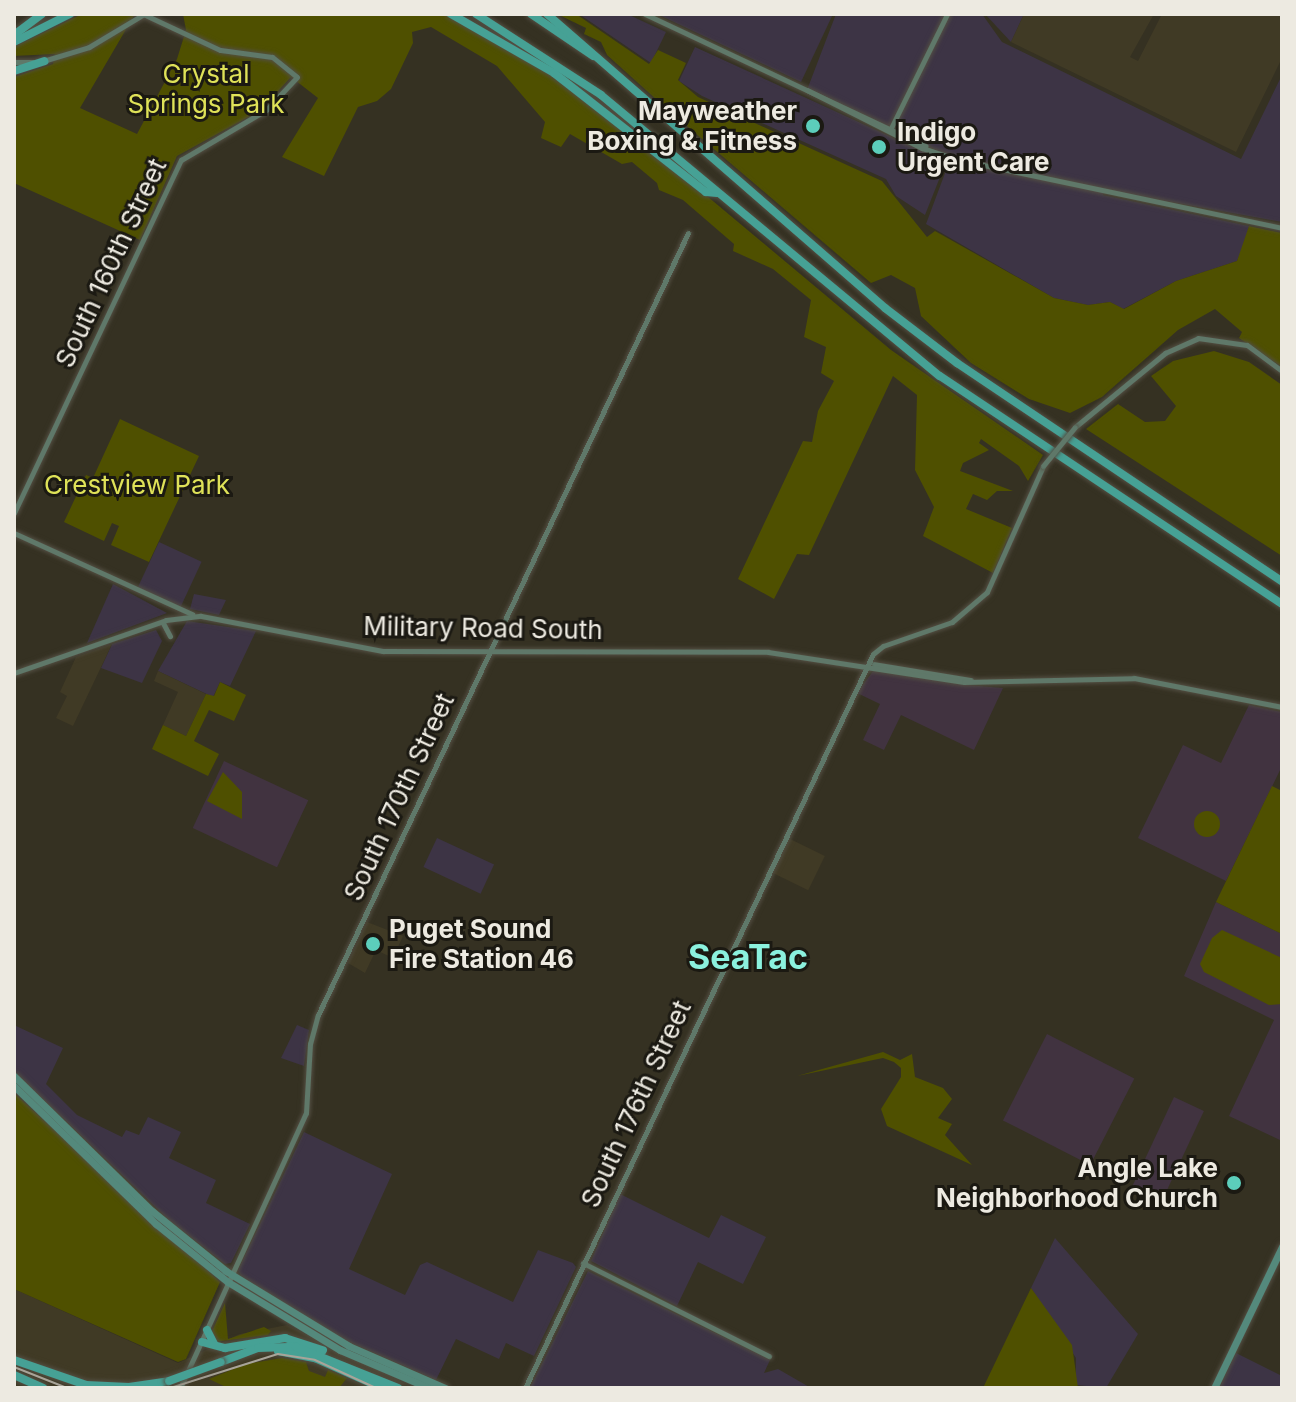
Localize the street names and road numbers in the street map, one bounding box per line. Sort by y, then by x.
street label: South 160th Street [49,154,173,372]
street label: Military Road South [363,610,603,646]
street label: South 170th Street [337,688,461,906]
street label: South 176th Street [574,996,698,1212]

